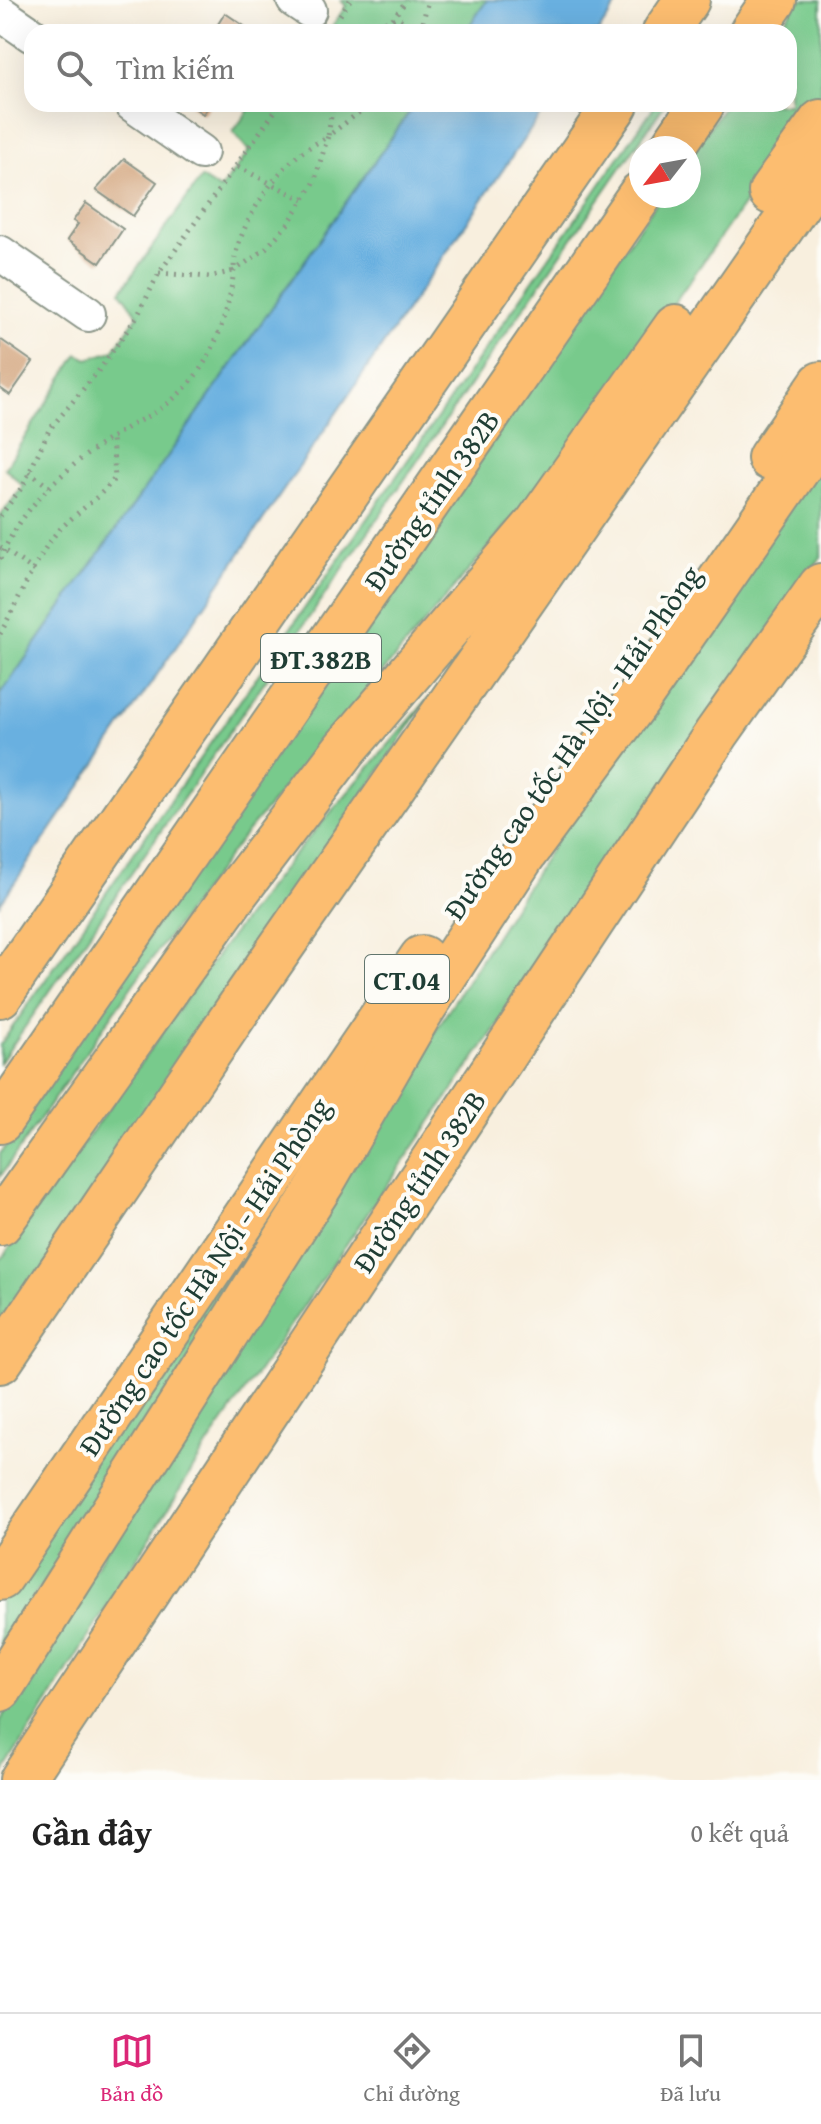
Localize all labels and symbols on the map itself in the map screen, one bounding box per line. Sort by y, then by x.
north arrow [629,136,701,208]
street label: Đường tỉnh 382B [352,401,510,599]
street label: Đường cao tốc Hà Nội - Hải Phòng [432,556,712,928]
road number: ĐT.382B [261,634,381,682]
road number: CT.04 [365,955,449,1003]
street label: Đường tỉnh 382B [342,1081,496,1281]
street label: Đường cao tốc Hà Nội - Hải Phòng [67,1088,341,1464]

